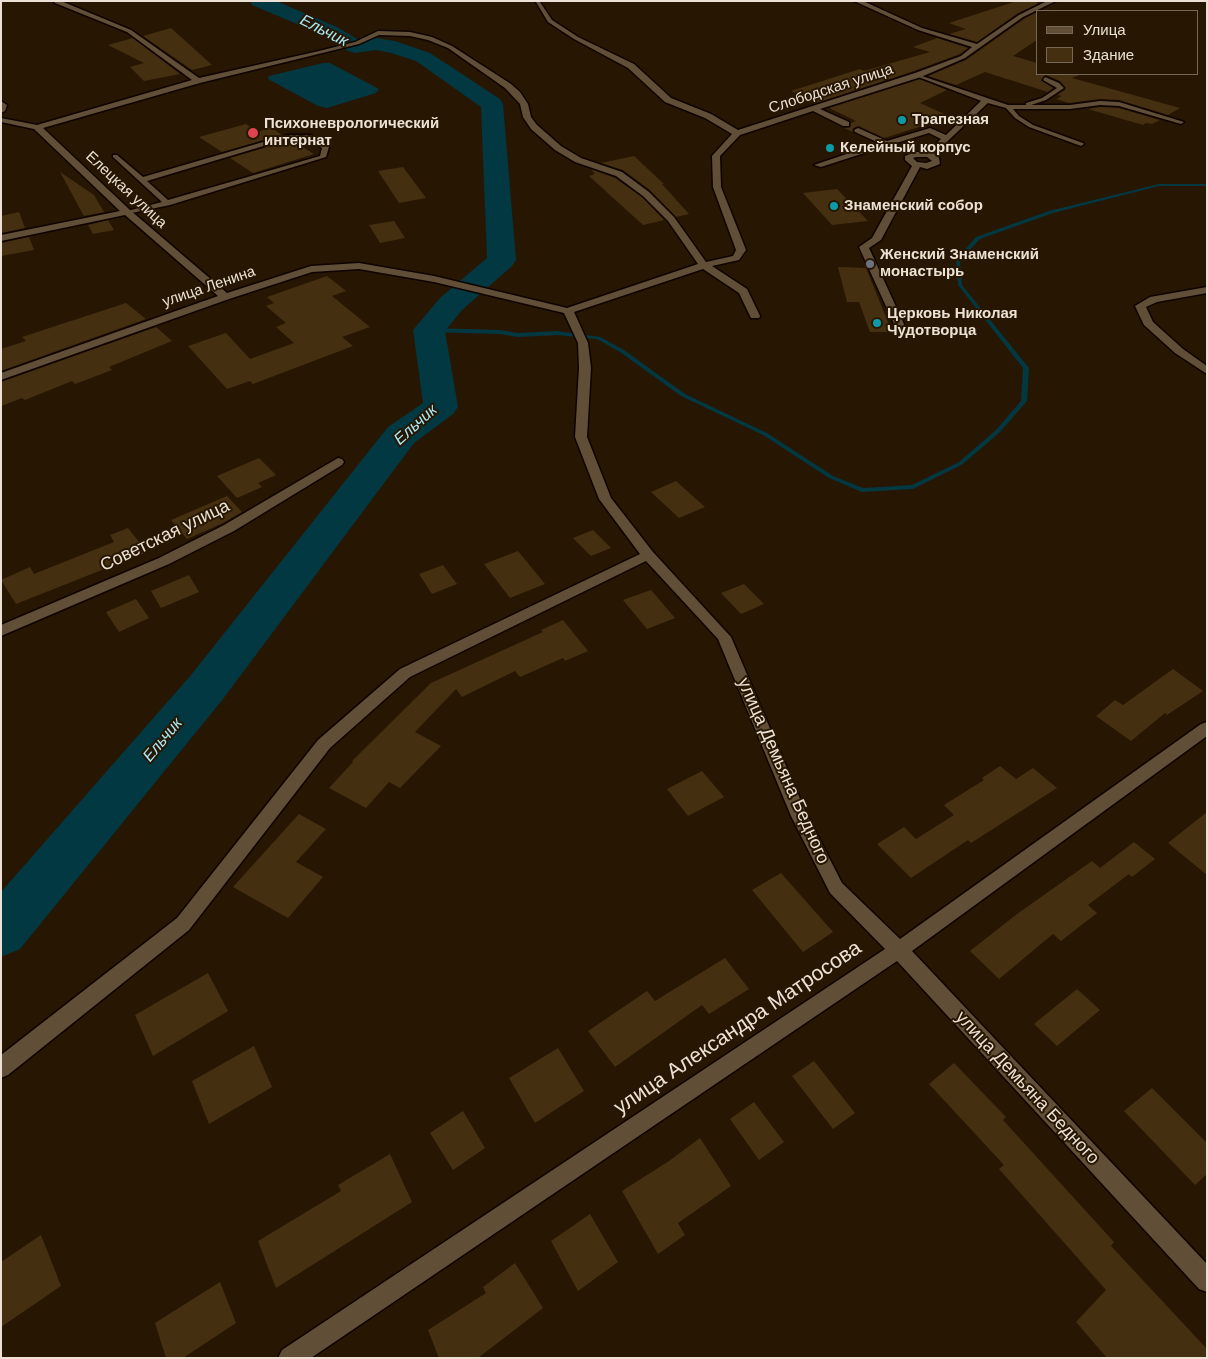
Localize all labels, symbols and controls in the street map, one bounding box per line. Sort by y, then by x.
legend [1036,10,1198,75]
water label: Ельчик [297,11,351,51]
text: Улица [1083,21,1126,38]
text: Здание [1083,46,1134,63]
street label: Слободская улица [767,60,895,118]
place label: Трапезная [912,111,989,129]
marker: Трапезная [896,114,908,126]
place label: Психоневрологический интернат [264,115,439,150]
marker: Психоневрологический интернат [246,126,260,140]
place label: Келейный корпус [840,139,971,157]
marker: Келейный корпус [824,142,836,154]
street label: Елецкая улица [82,148,170,232]
place label: Знаменский собор [844,197,983,215]
marker: Знаменский собор [828,200,840,212]
place label: Женский Знаменский монастырь [880,246,1039,281]
marker: Женский Знаменский монастырь [864,258,876,270]
street label: улица Ленина [160,263,258,311]
place label: Церковь Николая Чудотворца [887,305,1018,340]
marker: Церковь Николая Чудотворца [871,317,883,329]
water label: Ельчик [390,401,442,449]
street label: Советская улица [97,495,233,577]
street label: улица Демьяна Бедного [732,675,834,867]
water label: Ельчик [139,714,187,766]
street label: улица Александра Матросова [609,936,867,1120]
street label: улица Демьяна Бедного [950,1007,1104,1169]

